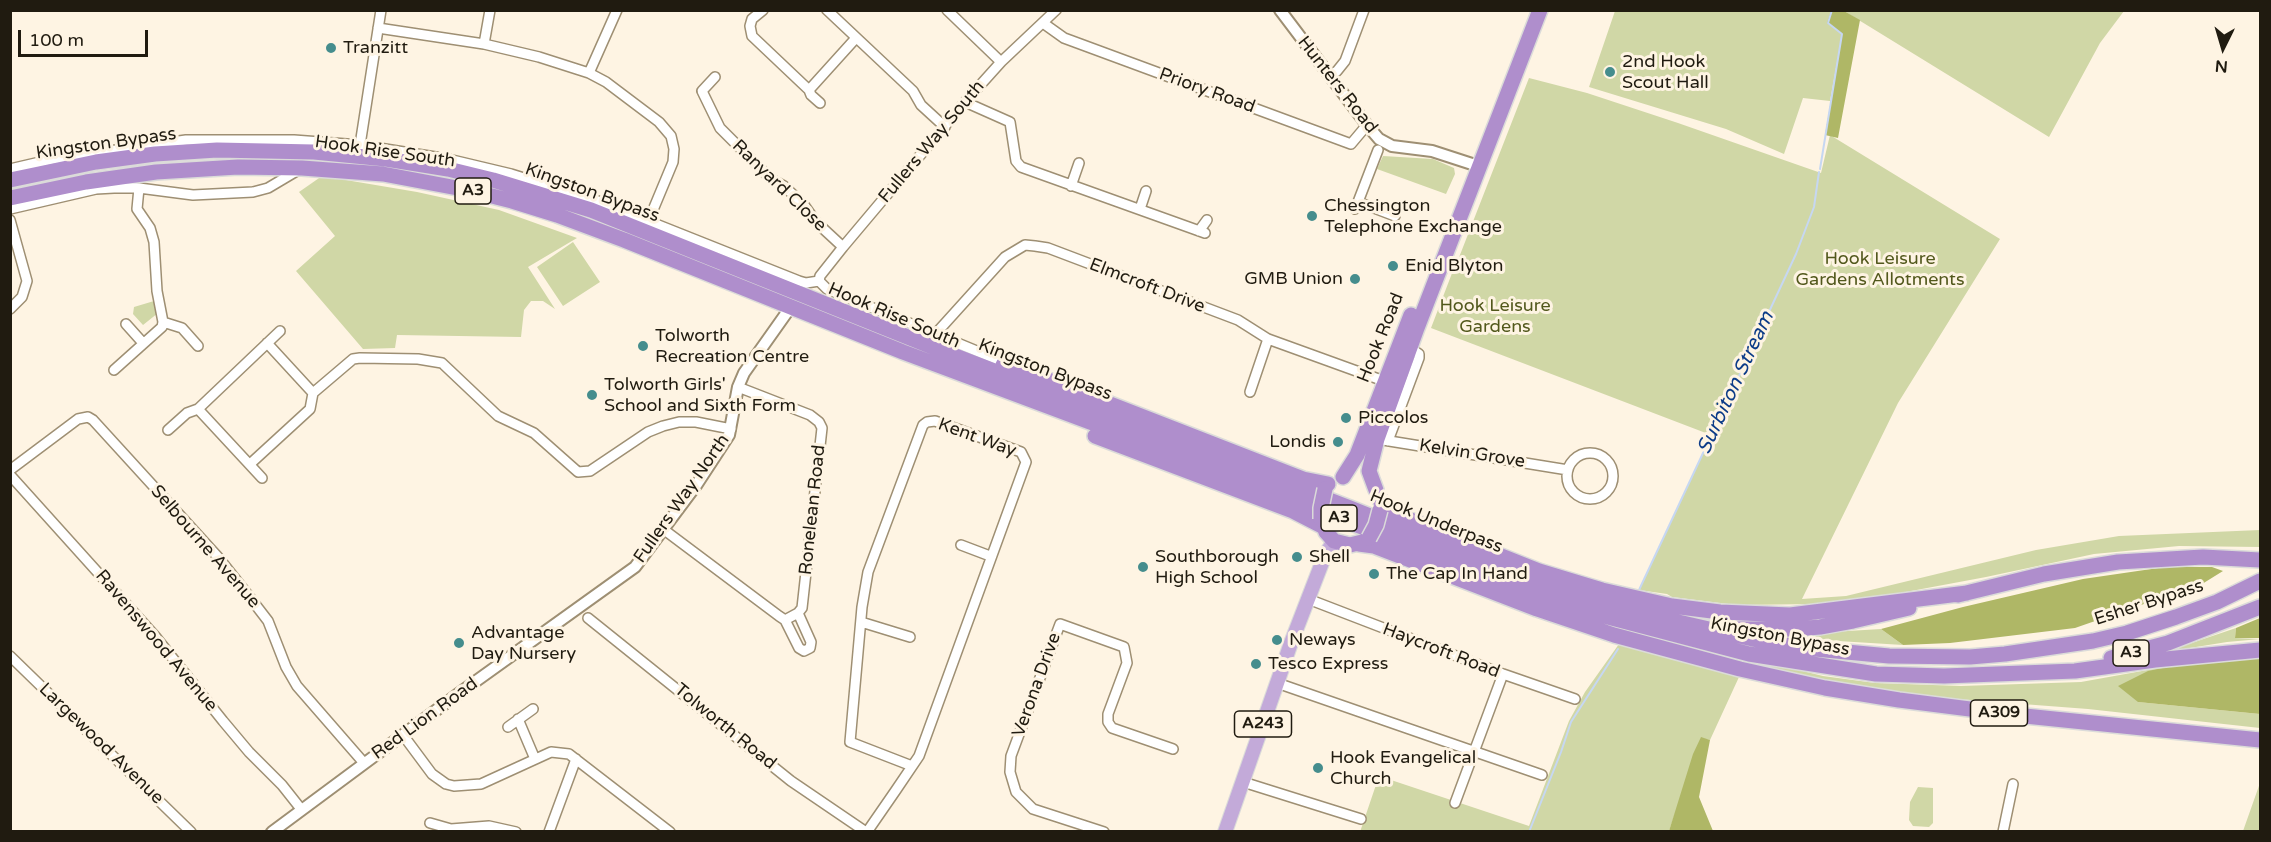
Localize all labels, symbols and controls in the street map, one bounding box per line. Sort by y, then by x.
scale bar [21,18,152,56]
north arrow [2193,18,2253,78]
text: 100 m [29,29,84,51]
street label: Hunters Road [1292,32,1382,138]
place label: Tranzitt [343,37,408,59]
marker: Tranzitt [324,41,338,55]
place label: 2nd Hook Scout Hall [1622,51,1709,94]
text: N [2214,55,2229,76]
street label: Priory Road [1156,64,1258,118]
marker: 2nd Hook Scout Hall [1603,65,1617,79]
street label: Fullers Way South [874,76,990,208]
street label: Kingston Bypass [34,123,178,165]
street label: Hook Rise South [314,131,456,173]
street label: Ranyard Close [727,136,831,236]
street label: Kingston Bypass [522,159,662,227]
road number: A3 [455,178,491,204]
place label: Chessington Telephone Exchange [1324,195,1502,238]
marker: Chessington Telephone Exchange [1305,209,1319,223]
park label: Hook Leisure Gardens Allotments [1795,248,1965,290]
street label: Elmcroft Drive [1086,254,1208,318]
place label: Enid Blyton [1405,255,1503,277]
marker: Enid Blyton [1386,259,1400,273]
place label: GMB Union [1244,268,1343,290]
marker: GMB Union [1348,272,1362,286]
street label: Hook Rise South [825,278,963,354]
street label: Hook Road [1353,290,1409,386]
park label: Hook Leisure Gardens [1439,295,1551,338]
water label: Surbiton Stream [1692,308,1780,458]
place label: Tolworth Recreation Centre [655,325,809,368]
street label: Kingston Bypass [975,335,1115,405]
marker: Tolworth Recreation Centre [636,339,650,353]
place label: Tolworth Girls' School and Sixth Form [604,374,796,416]
marker: Tolworth Girls' School and Sixth Form [585,388,599,402]
place label: Piccolos [1358,407,1428,429]
marker: Piccolos [1339,411,1353,425]
street label: Kent Way [935,414,1019,462]
street label: Fullers Way North [629,430,735,568]
place label: Londis [1269,431,1326,453]
marker: Londis [1331,435,1345,449]
street label: Kelvin Grove [1417,435,1527,473]
street label: Ronelean Road [795,444,831,576]
street label: Selbourne Avenue [146,481,264,613]
street label: Hook Underpass [1366,486,1506,558]
road number: A3 [1321,505,1357,531]
place label: Southborough High School [1155,546,1279,588]
place label: Shell [1309,546,1350,568]
marker: Shell [1290,550,1304,564]
marker: Southborough High School [1136,560,1150,574]
place label: The Cap In Hand [1386,563,1528,585]
street label: Ravenswood Avenue [90,566,222,716]
marker: The Cap In Hand [1367,567,1381,581]
street label: Esher Bypass [2092,575,2206,631]
street label: Kingston Bypass [1709,613,1851,661]
street label: Haycroft Road [1379,619,1503,683]
place label: Advantage Day Nursery [471,622,576,664]
place label: Neways [1289,629,1356,651]
street label: Verona Drive [1008,630,1066,740]
marker: Neways [1270,633,1284,647]
marker: Advantage Day Nursery [452,636,466,650]
road number: A3 [2113,640,2149,666]
place label: Tesco Express [1268,653,1388,675]
marker: Tesco Express [1249,657,1263,671]
street label: Red Lion Road [368,673,482,765]
street label: Largewood Avenue [34,679,168,809]
street label: Tolworth Road [670,679,780,775]
road number: A309 [1970,700,2028,726]
road number: A243 [1234,711,1292,737]
place label: Hook Evangelical Church [1330,747,1476,789]
marker: Hook Evangelical Church [1311,761,1325,775]

